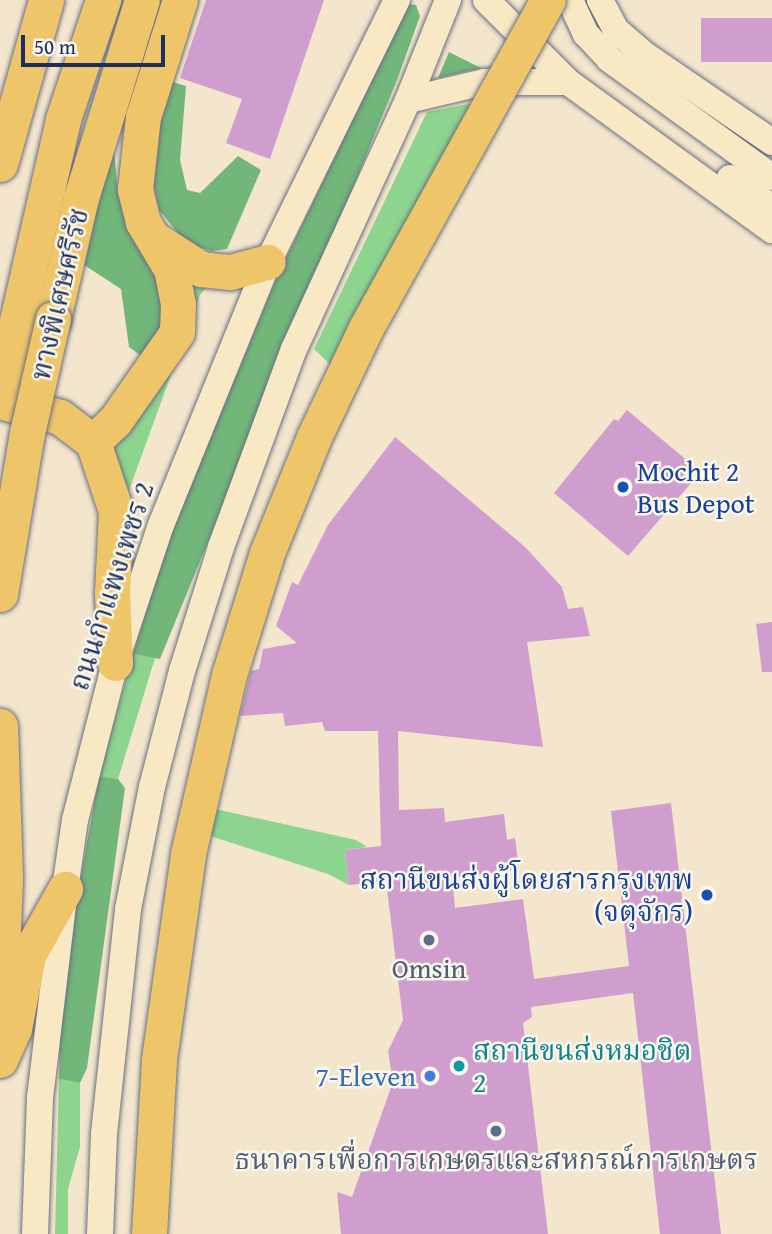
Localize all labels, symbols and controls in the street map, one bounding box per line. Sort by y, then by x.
scale bar [24,21,168,65]
text: 50 m [34,31,76,62]
street label: ทางพิเศษศรีรัช [23,205,95,383]
place label: Mochit 2 Bus Depot [637,454,755,520]
street label: ถนนกำแพงเพชร 2 [62,478,160,694]
marker: Mochit 2 Bus Depot [615,479,631,495]
place label: สถานีขนส่งผู้โดยสารกรุงเทพ (จตุจักร) [360,862,693,928]
marker: สถานีขนส่งผู้โดยสารกรุงเทพ (จตุจักร) [699,887,715,903]
marker: Omsin [421,932,437,948]
place label: Omsin [392,951,466,985]
place label: สถานีขนส่งหมอชิต 2 [473,1033,691,1099]
marker: สถานีขนส่งหมอชิต 2 [451,1058,467,1074]
place label: 7-Eleven [316,1059,416,1093]
marker: 7-Eleven [422,1068,438,1084]
marker: ธนาคารเพื่อการเกษตรและสหกรณ์การเกษตร [488,1123,504,1139]
place label: ธนาคารเพื่อการเกษตรและสหกรณ์การเกษตร [234,1142,758,1176]

